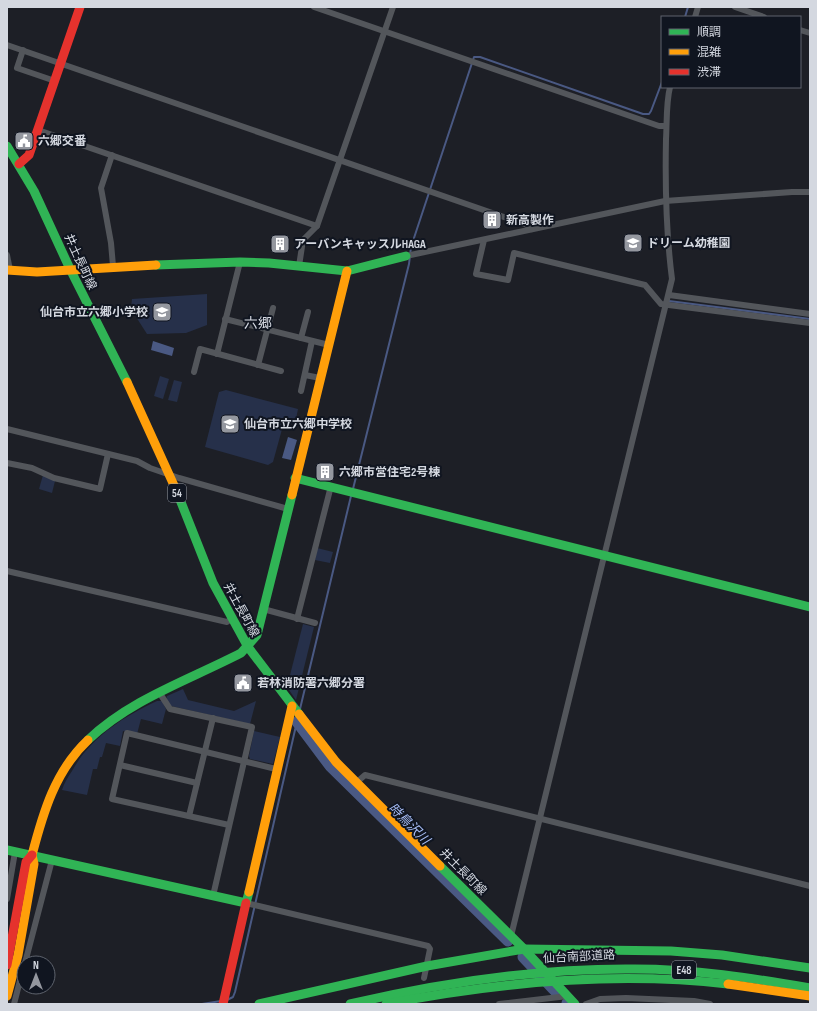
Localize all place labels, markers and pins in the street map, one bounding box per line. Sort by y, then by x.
public building icon: 六郷交番 [13,130,35,152]
place label: 六郷交番 [38,134,87,149]
building icon: 新高製作 [481,209,503,231]
place label: 新高製作 [506,213,554,228]
school or university icon: ドリーム幼稚園 [622,232,644,254]
building icon: アーバンキャッスルHAGA [269,233,291,255]
place label: ドリーム幼稚園 [647,236,731,251]
place label: アーバンキャッスルHAGA [294,237,426,252]
school or university icon: 仙台市立六郷小学校 [151,301,173,323]
place label: 仙台市立六郷小学校 [40,305,148,320]
school or university icon: 仙台市立六郷中学校 [219,413,241,435]
place label: 仙台市立六郷中学校 [244,417,352,432]
building icon: 六郷市営住宅2号棟 [314,461,336,483]
place label: 六郷市営住宅2号棟 [339,465,440,480]
public building icon: 若林消防署六郷分署 [232,672,254,694]
place label: 若林消防署六郷分署 [257,676,365,691]

